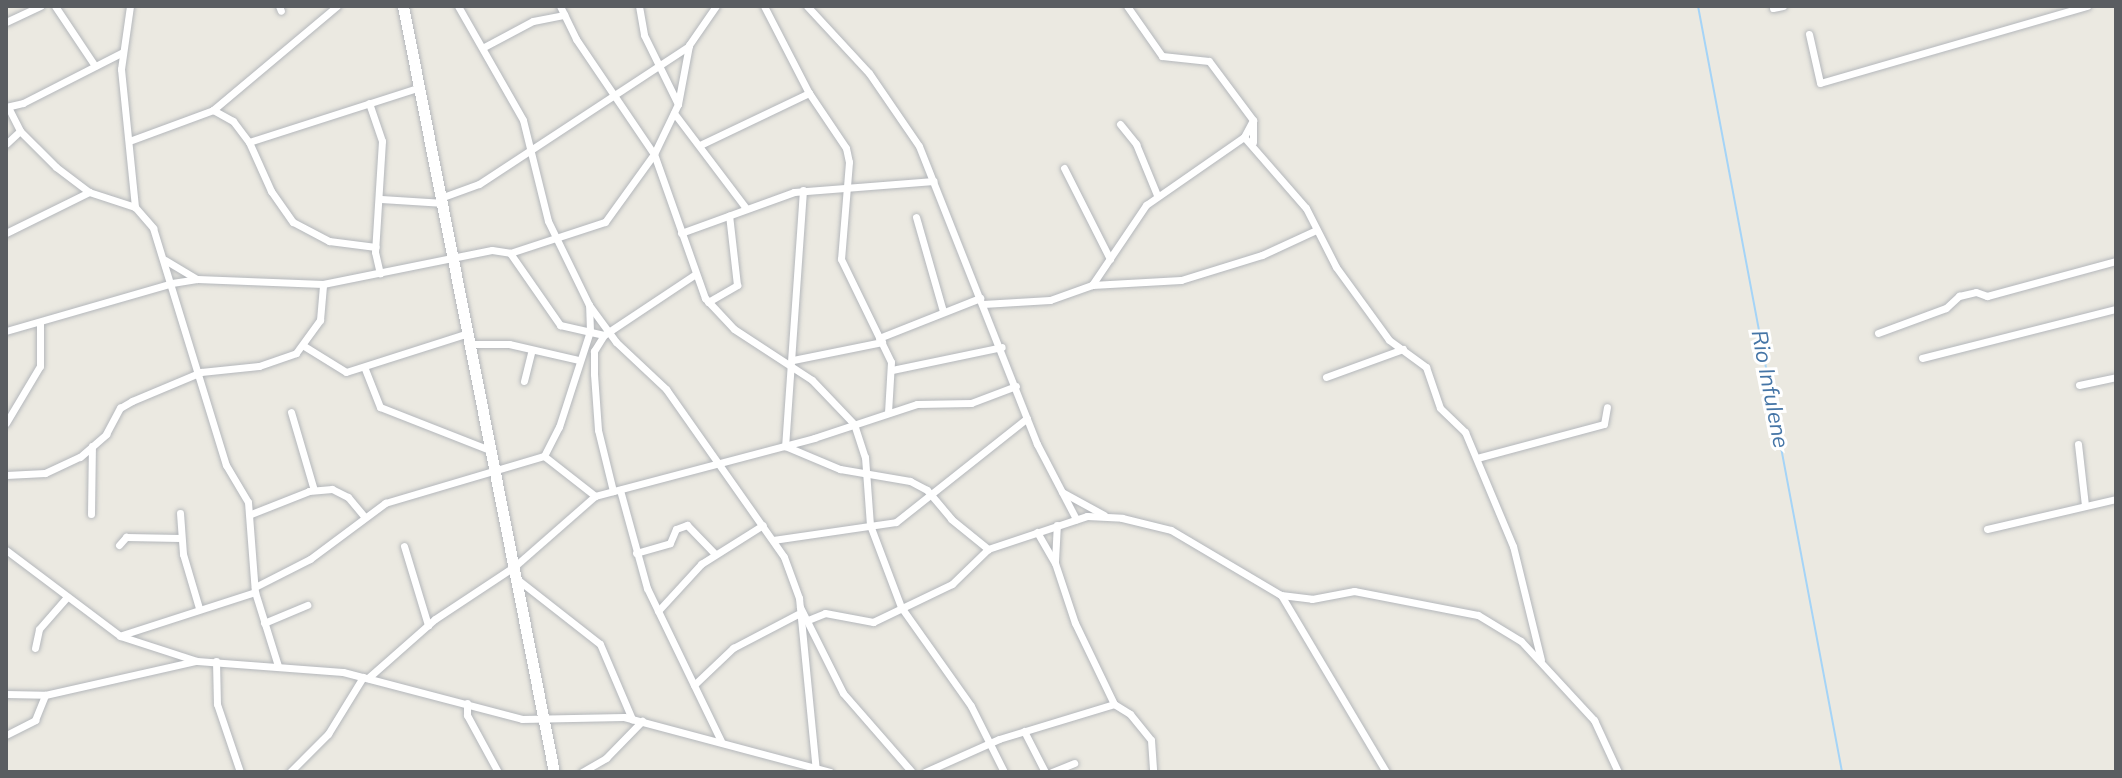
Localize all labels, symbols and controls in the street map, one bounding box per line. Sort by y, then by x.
water label: Rio Infulene [1746,328,1794,450]

